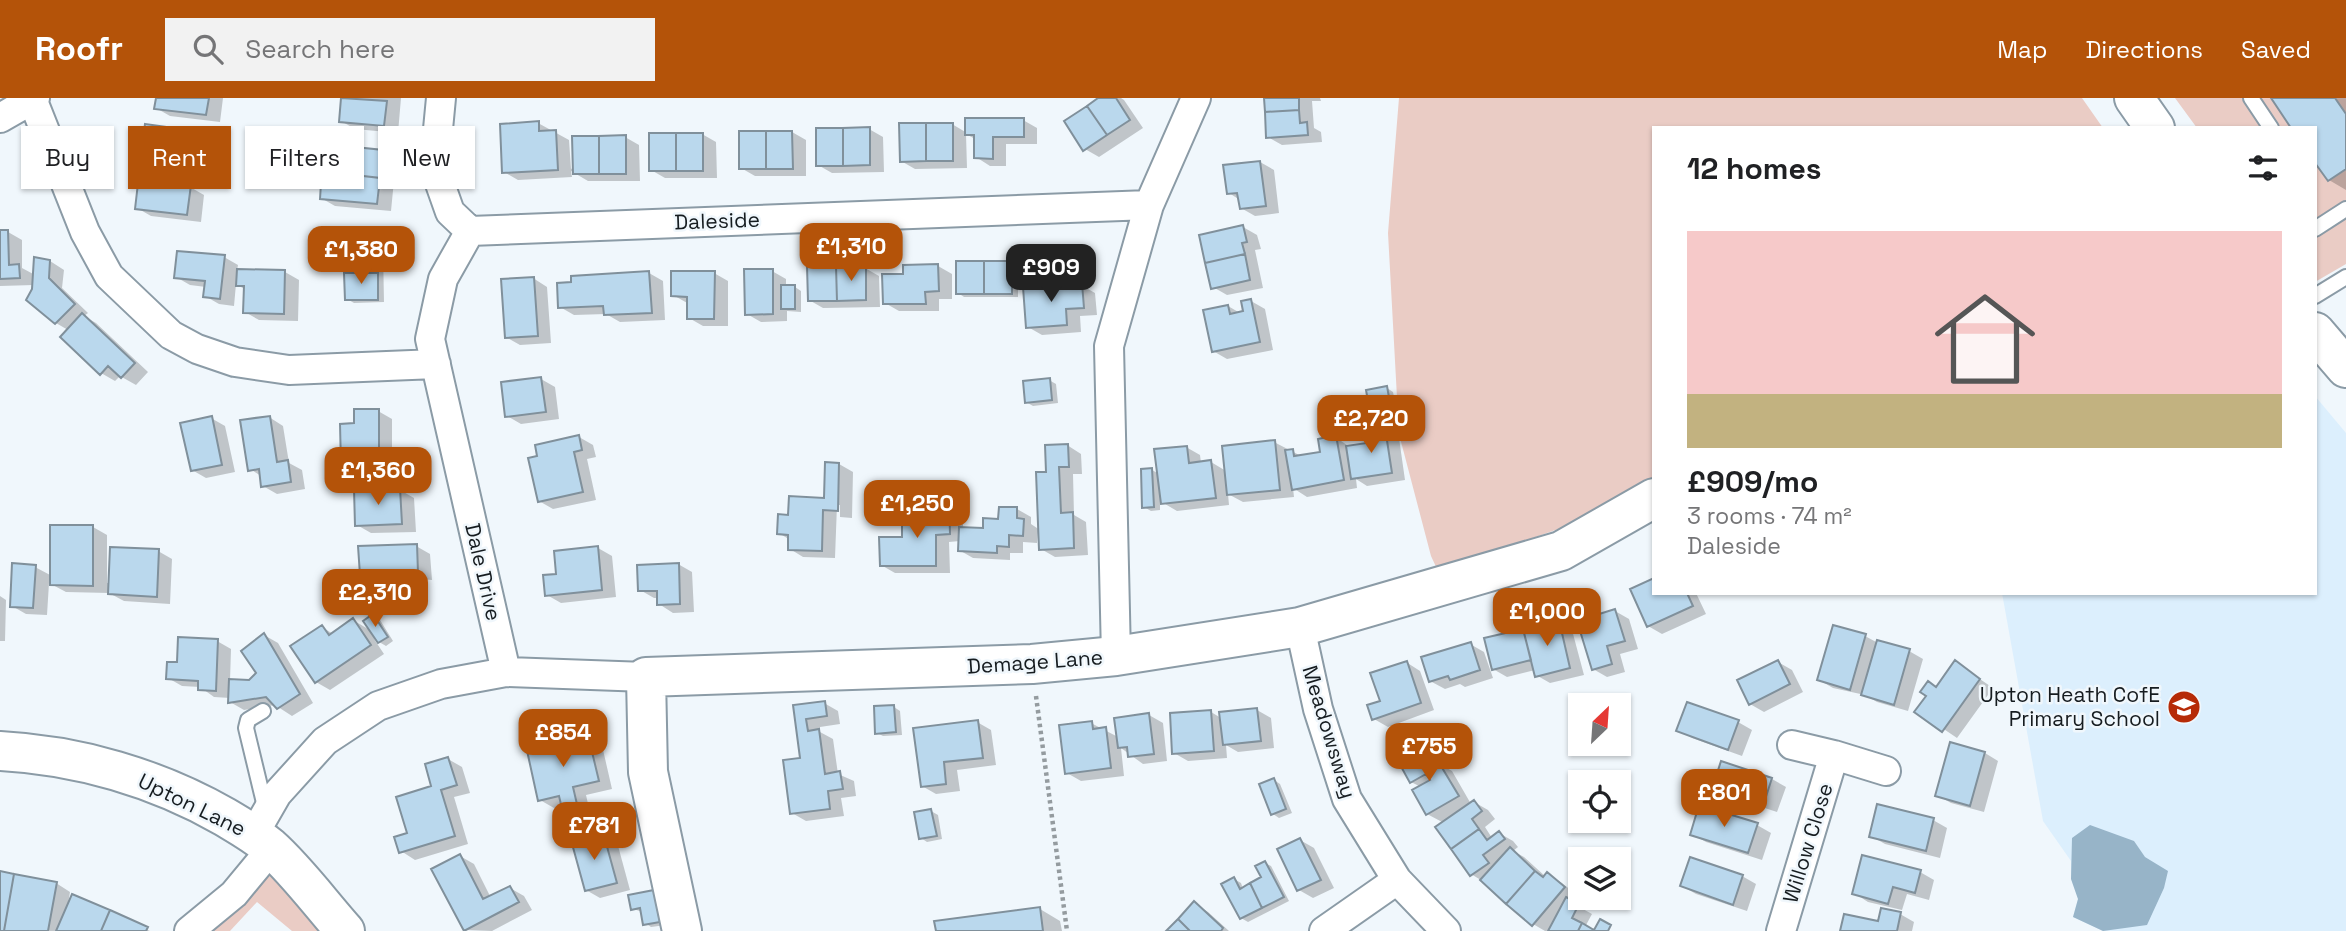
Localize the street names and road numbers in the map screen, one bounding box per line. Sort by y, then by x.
street label: Daleside [674,206,760,235]
street label: Dale Drive [459,520,508,623]
street label: Demage Lane [966,643,1104,680]
street label: Meadowsway [1296,662,1363,802]
street label: Upton Lane [134,767,250,842]
street label: Willow Close [1776,780,1839,906]

